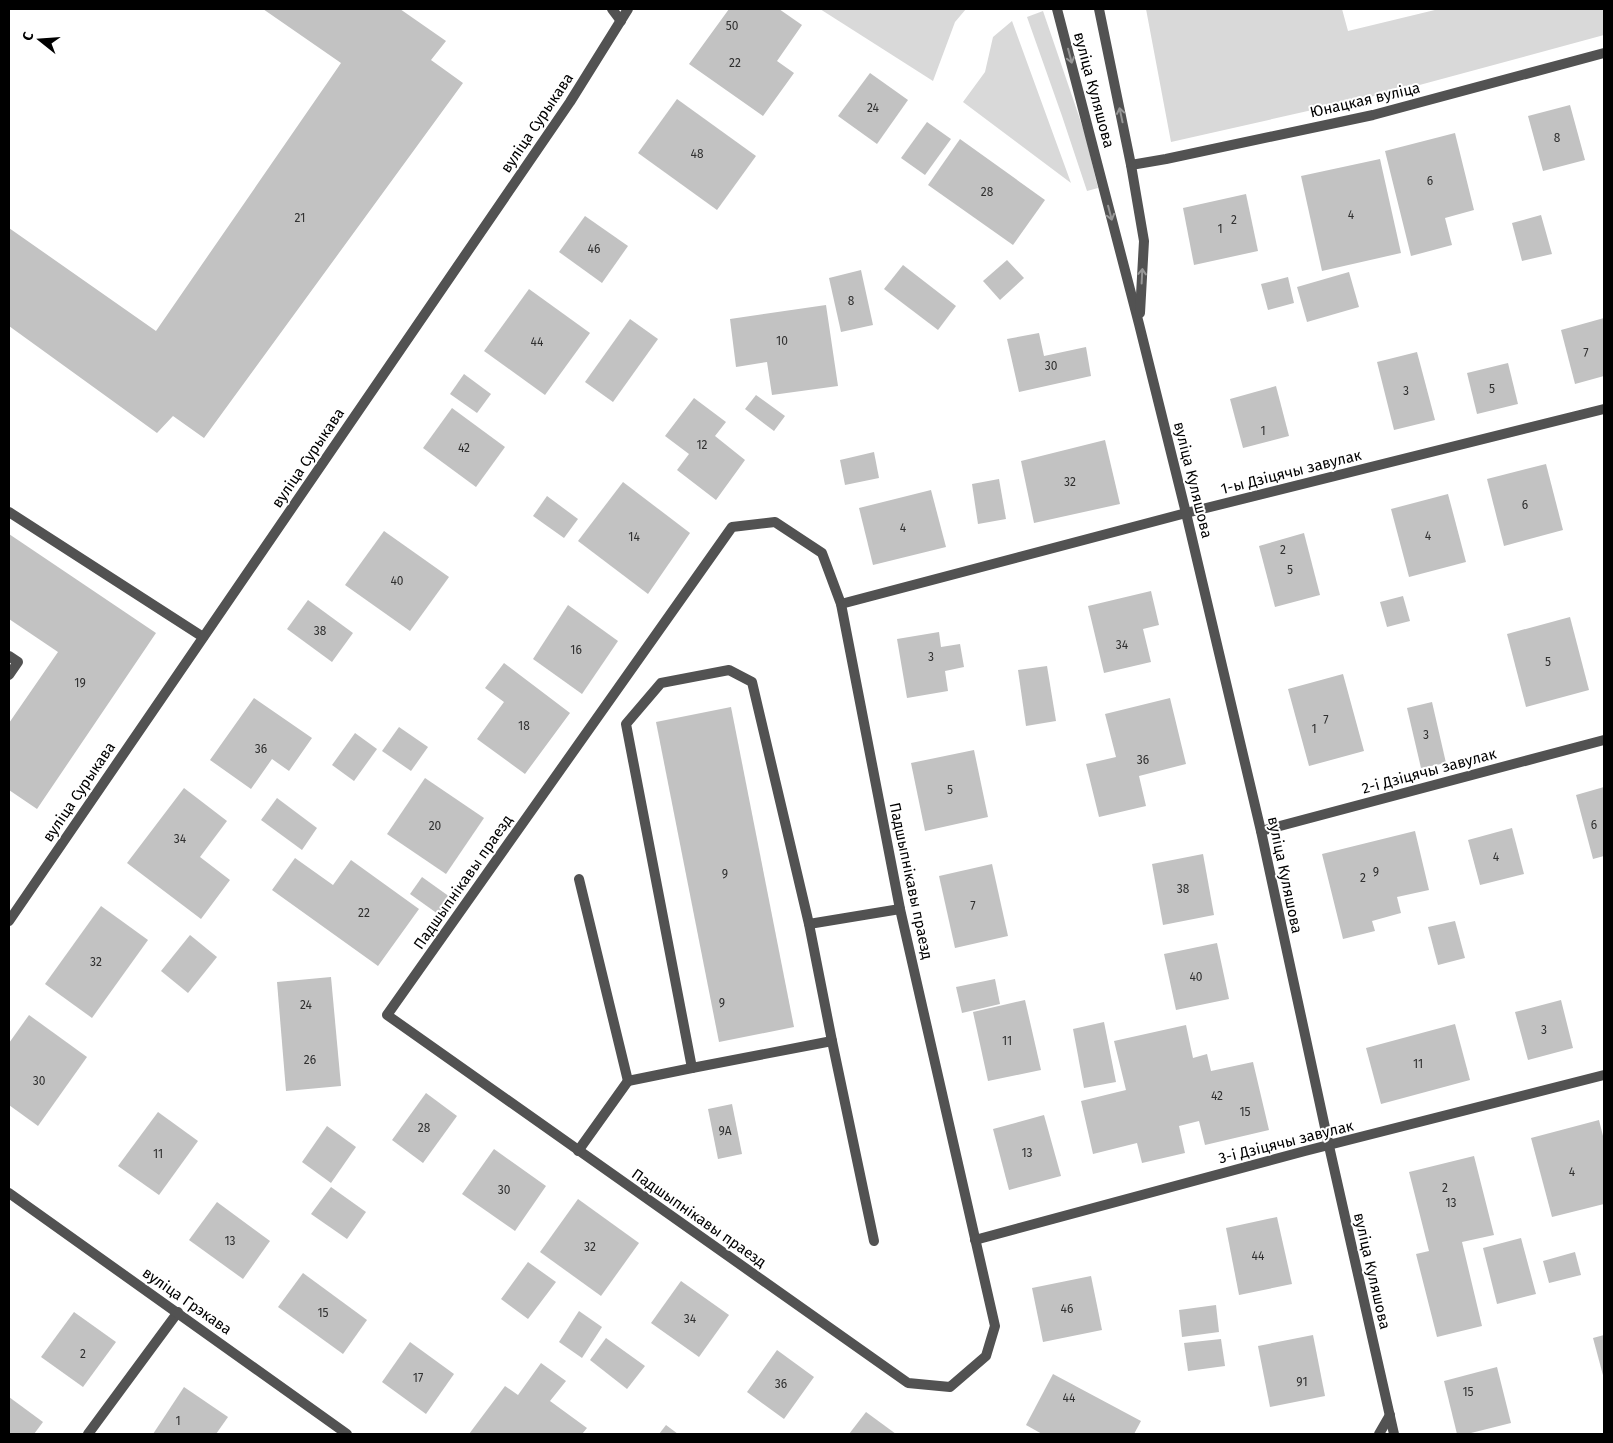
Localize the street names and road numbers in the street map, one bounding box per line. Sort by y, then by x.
street label: вуліца Куляшова [1070,30,1118,150]
street label: вуліца Сурыкава [497,70,577,176]
street label: Юнацкая вуліца [1308,79,1422,121]
street label: вуліца Сурыкава [268,405,348,511]
street label: вуліца Куляшова [1170,420,1216,540]
street label: 1-ы Дзіцячы завулак [1219,446,1363,498]
street label: вуліца Сурыкава [39,739,119,845]
street label: 2-і Дзіцячы завулак [1360,744,1498,798]
street label: Падшыпнікавы праезд [886,801,936,961]
street label: Падшыпнікавы праезд [410,811,516,953]
street label: вуліца Куляшова [1264,815,1306,935]
street label: 3-і Дзіцячы завулак [1217,1116,1356,1167]
street label: Падшыпнікавы праезд [628,1165,770,1271]
street label: вуліца Куляшова [1350,1211,1394,1331]
street label: вуліца Грэкава [139,1264,235,1338]

